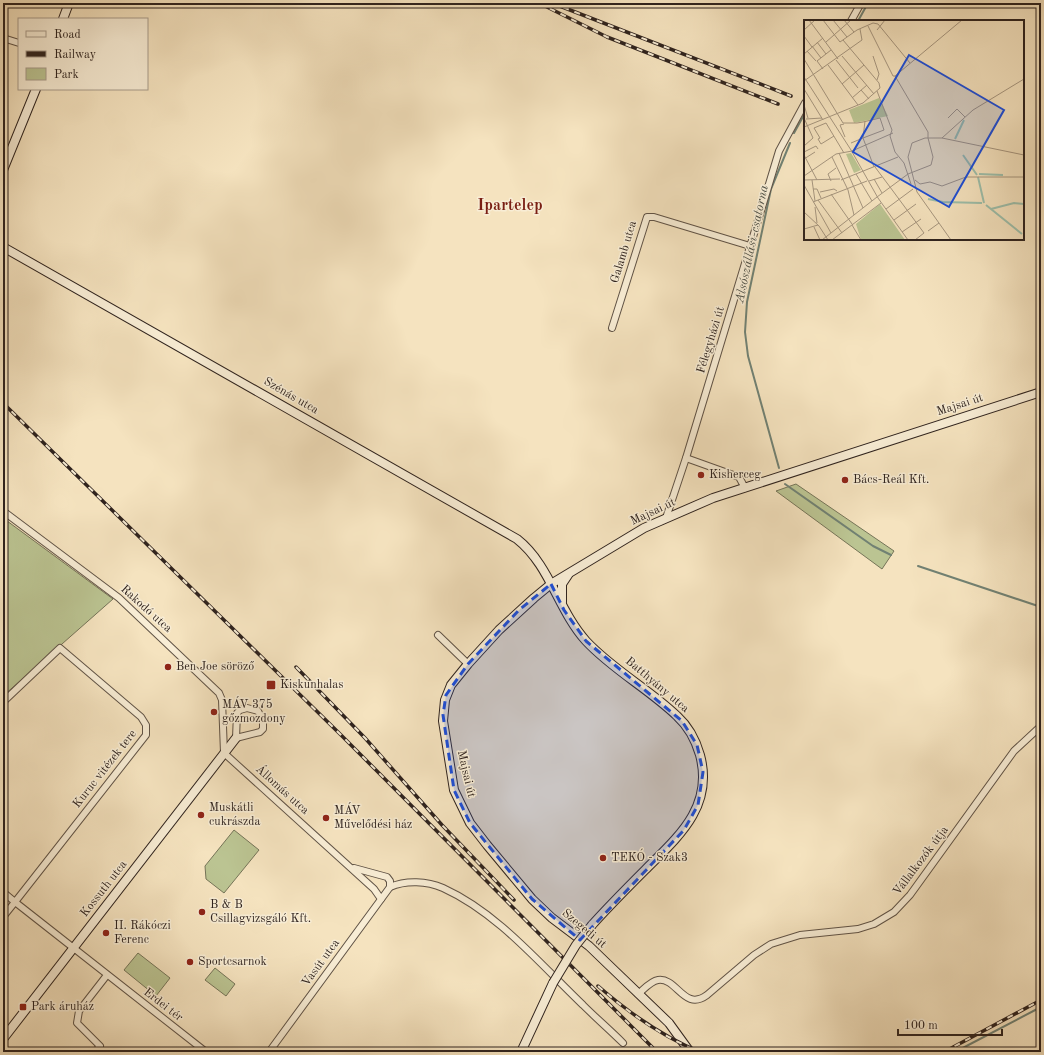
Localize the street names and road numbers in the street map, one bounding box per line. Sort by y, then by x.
street label: Galamb utca [609,219,639,285]
street label: Félegyházi út [695,305,727,375]
street label: Szénás utca [262,376,320,416]
street label: Majsai út [935,392,985,418]
street label: Majsai út [629,496,677,528]
street label: Rakodó utca [118,583,174,635]
street label: Batthyány utca [623,655,691,715]
street label: Kuruc vitézek tere [71,727,139,810]
street label: Majsai út [455,749,477,799]
street label: Állomás utca [253,761,313,817]
street label: Vállalkozók útja [891,824,951,898]
street label: Kossuth utca [78,859,130,919]
street label: Szegedi út [560,907,608,951]
street label: Vasút utca [300,937,342,989]
street label: Erdei tér [141,986,185,1024]

